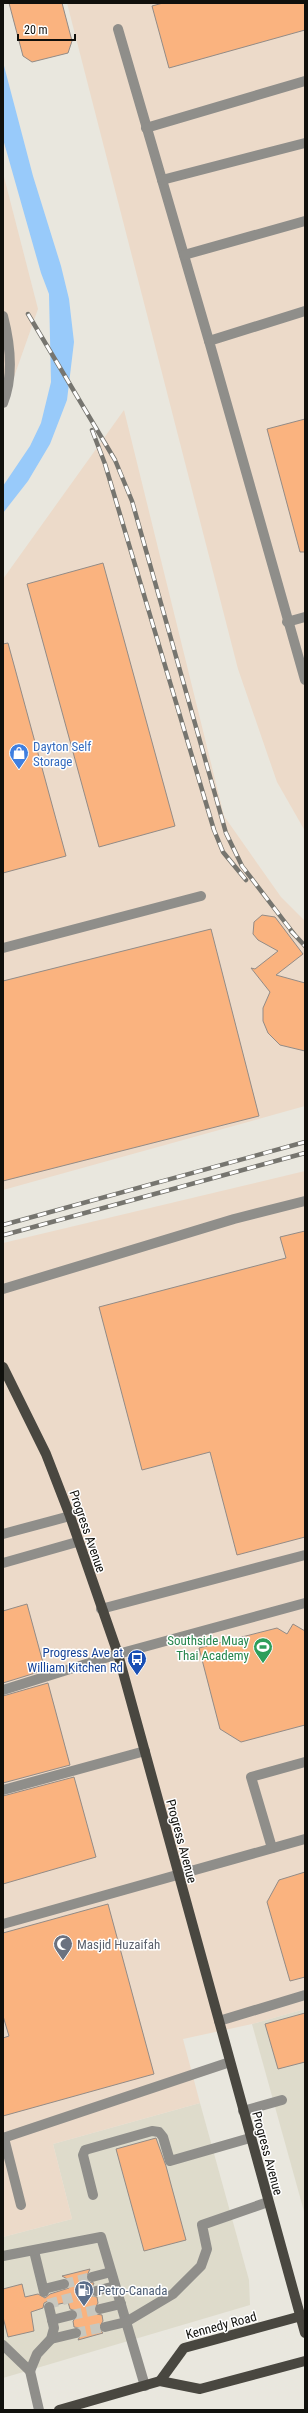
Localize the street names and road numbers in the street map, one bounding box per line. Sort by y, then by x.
street label: Progress Avenue [66,1488,109,1574]
street label: Progress Avenue [163,1798,200,1885]
street label: Progress Avenue [249,2110,286,2197]
street label: Kennedy Road [184,2309,258,2342]

